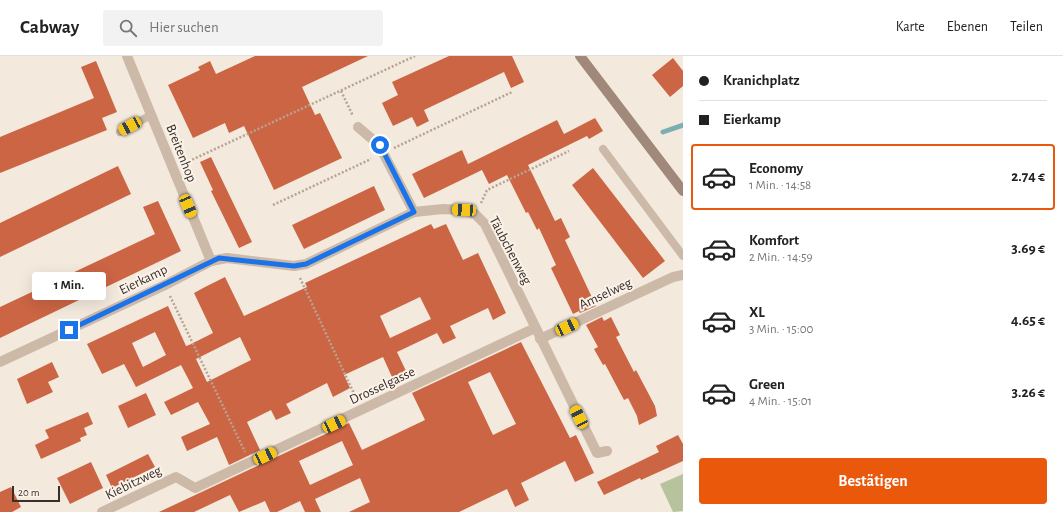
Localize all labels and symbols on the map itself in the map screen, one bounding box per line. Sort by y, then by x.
car [117,115,143,137]
street label: Breitenhop [163,122,199,184]
route start [371,136,389,154]
car [178,193,198,219]
car [452,203,476,217]
street label: Täubchenweg [486,214,534,287]
street label: Eierkamp [117,262,170,298]
callout: 1 Min. [32,272,106,300]
street label: Amselweg [577,276,634,312]
car [554,316,580,338]
route end [60,321,78,339]
street label: Drosselgasse [347,365,417,407]
car [568,404,590,430]
car [321,413,347,435]
car [252,445,278,467]
street label: Kiebitzweg [103,463,164,502]
scale bar [12,484,60,503]

